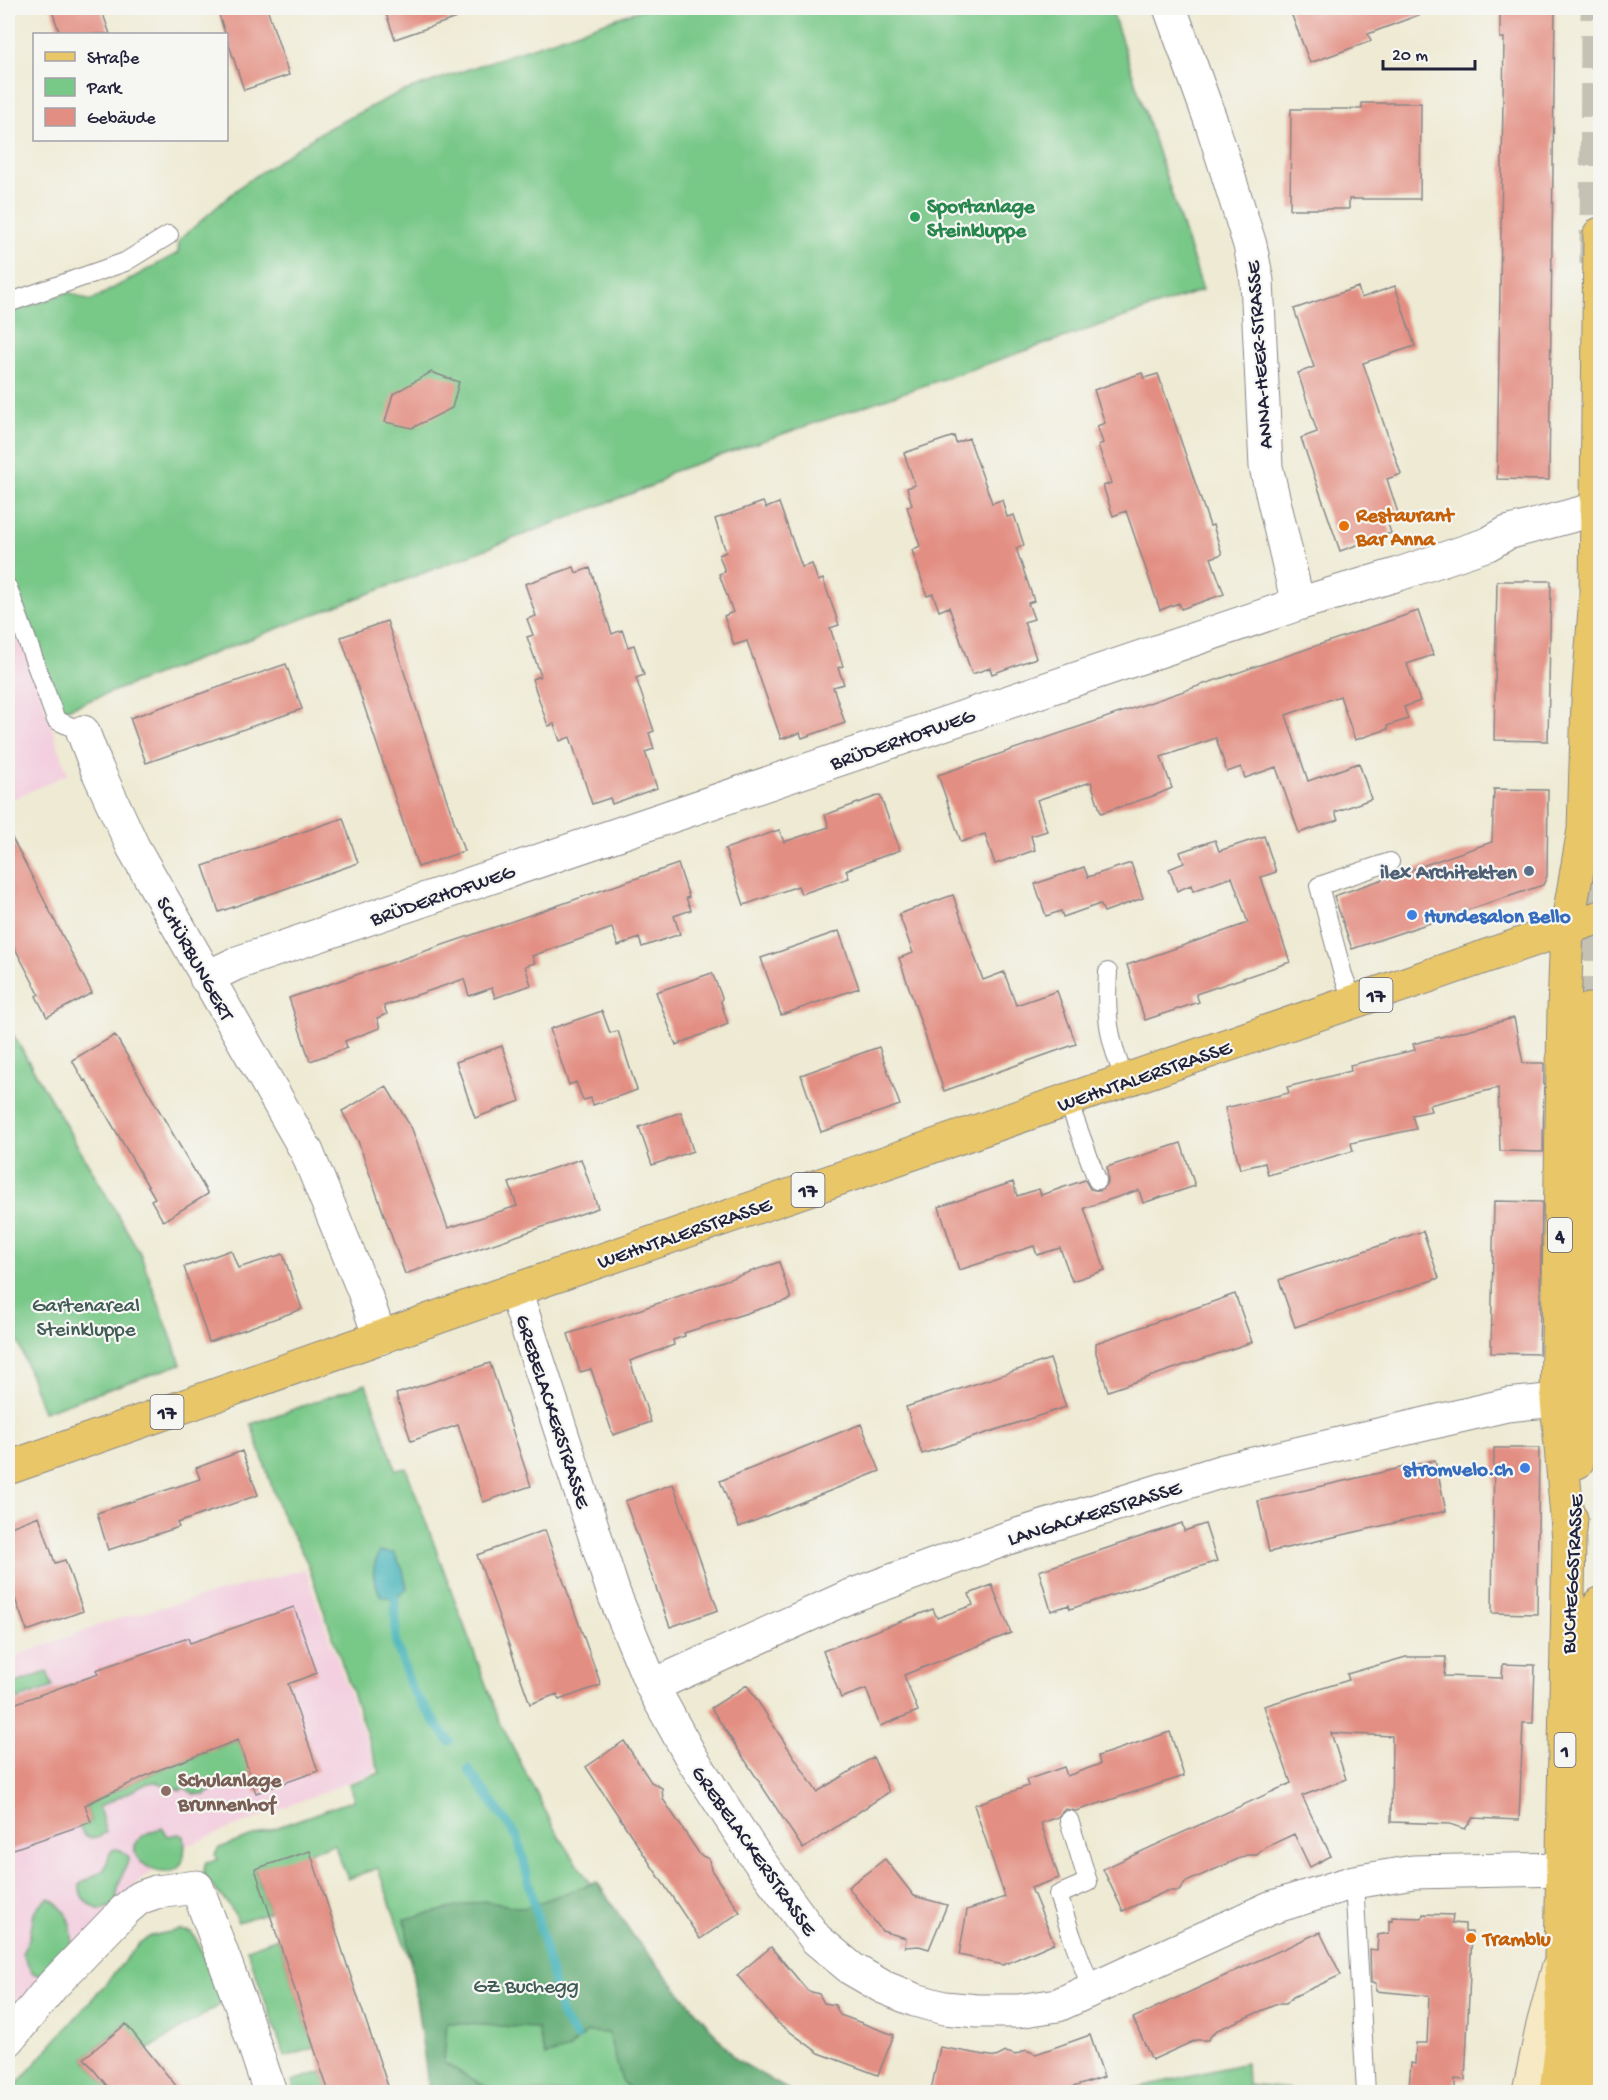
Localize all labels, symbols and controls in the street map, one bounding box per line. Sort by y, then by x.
legend [33,33,228,141]
scale bar [1383,33,1474,71]
text: 20 m [1392,46,1428,67]
text: Straße [87,49,140,70]
text: Park [86,79,123,100]
text: Gebäude [87,109,156,130]
place label: Sportanlage Steinkluppe [927,196,1036,245]
marker: Sportanlage Steinkluppe [908,210,922,224]
street label: ANNA-HEER-STRASSE [1242,259,1281,450]
place label: Restaurant Bar Anna [1355,505,1456,554]
marker: Restaurant Bar Anna [1337,519,1351,533]
street label: BRÜDERHOFWEG [827,705,979,778]
street label: BRÜDERHOFWEG [367,861,519,934]
place label: ilex Architekten [1380,862,1518,887]
marker: ilex Architekten [1522,864,1536,878]
street label: SCHÜRBUNGERT [149,893,238,1027]
place label: Hundesalon Bello [1424,906,1571,931]
marker: Hundesalon Bello [1405,908,1419,922]
road number: 17 [1360,978,1392,1012]
street label: WEHNTALERSTRASSE [1055,1036,1236,1120]
road number: 17 [792,1173,824,1207]
street label: WEHNTALERSTRASSE [595,1193,776,1277]
road number: 4 [1548,1218,1572,1252]
park label: Gartenareal Steinkluppe [32,1295,140,1344]
street label: GREBELACKERSTRASSE [508,1312,594,1513]
road number: 17 [150,1395,184,1429]
place label: stromvelo.ch [1403,1459,1514,1484]
marker: stromvelo.ch [1518,1461,1532,1475]
street label: LANGACKERSTRASSE [1005,1477,1186,1554]
street label: BUCHEGGSTRASSE [1558,1493,1591,1656]
road number: 1 [1554,1733,1576,1767]
street label: GREBELACKERSTRASSE [684,1762,821,1943]
place label: Schulanlage Brunnenhof [177,1770,283,1819]
marker: Schulanlage Brunnenhof [159,1784,173,1798]
place label: Tramblu [1481,1929,1551,1954]
marker: Tramblu [1464,1931,1478,1945]
park label: GZ Buchegg [473,1976,579,2001]

